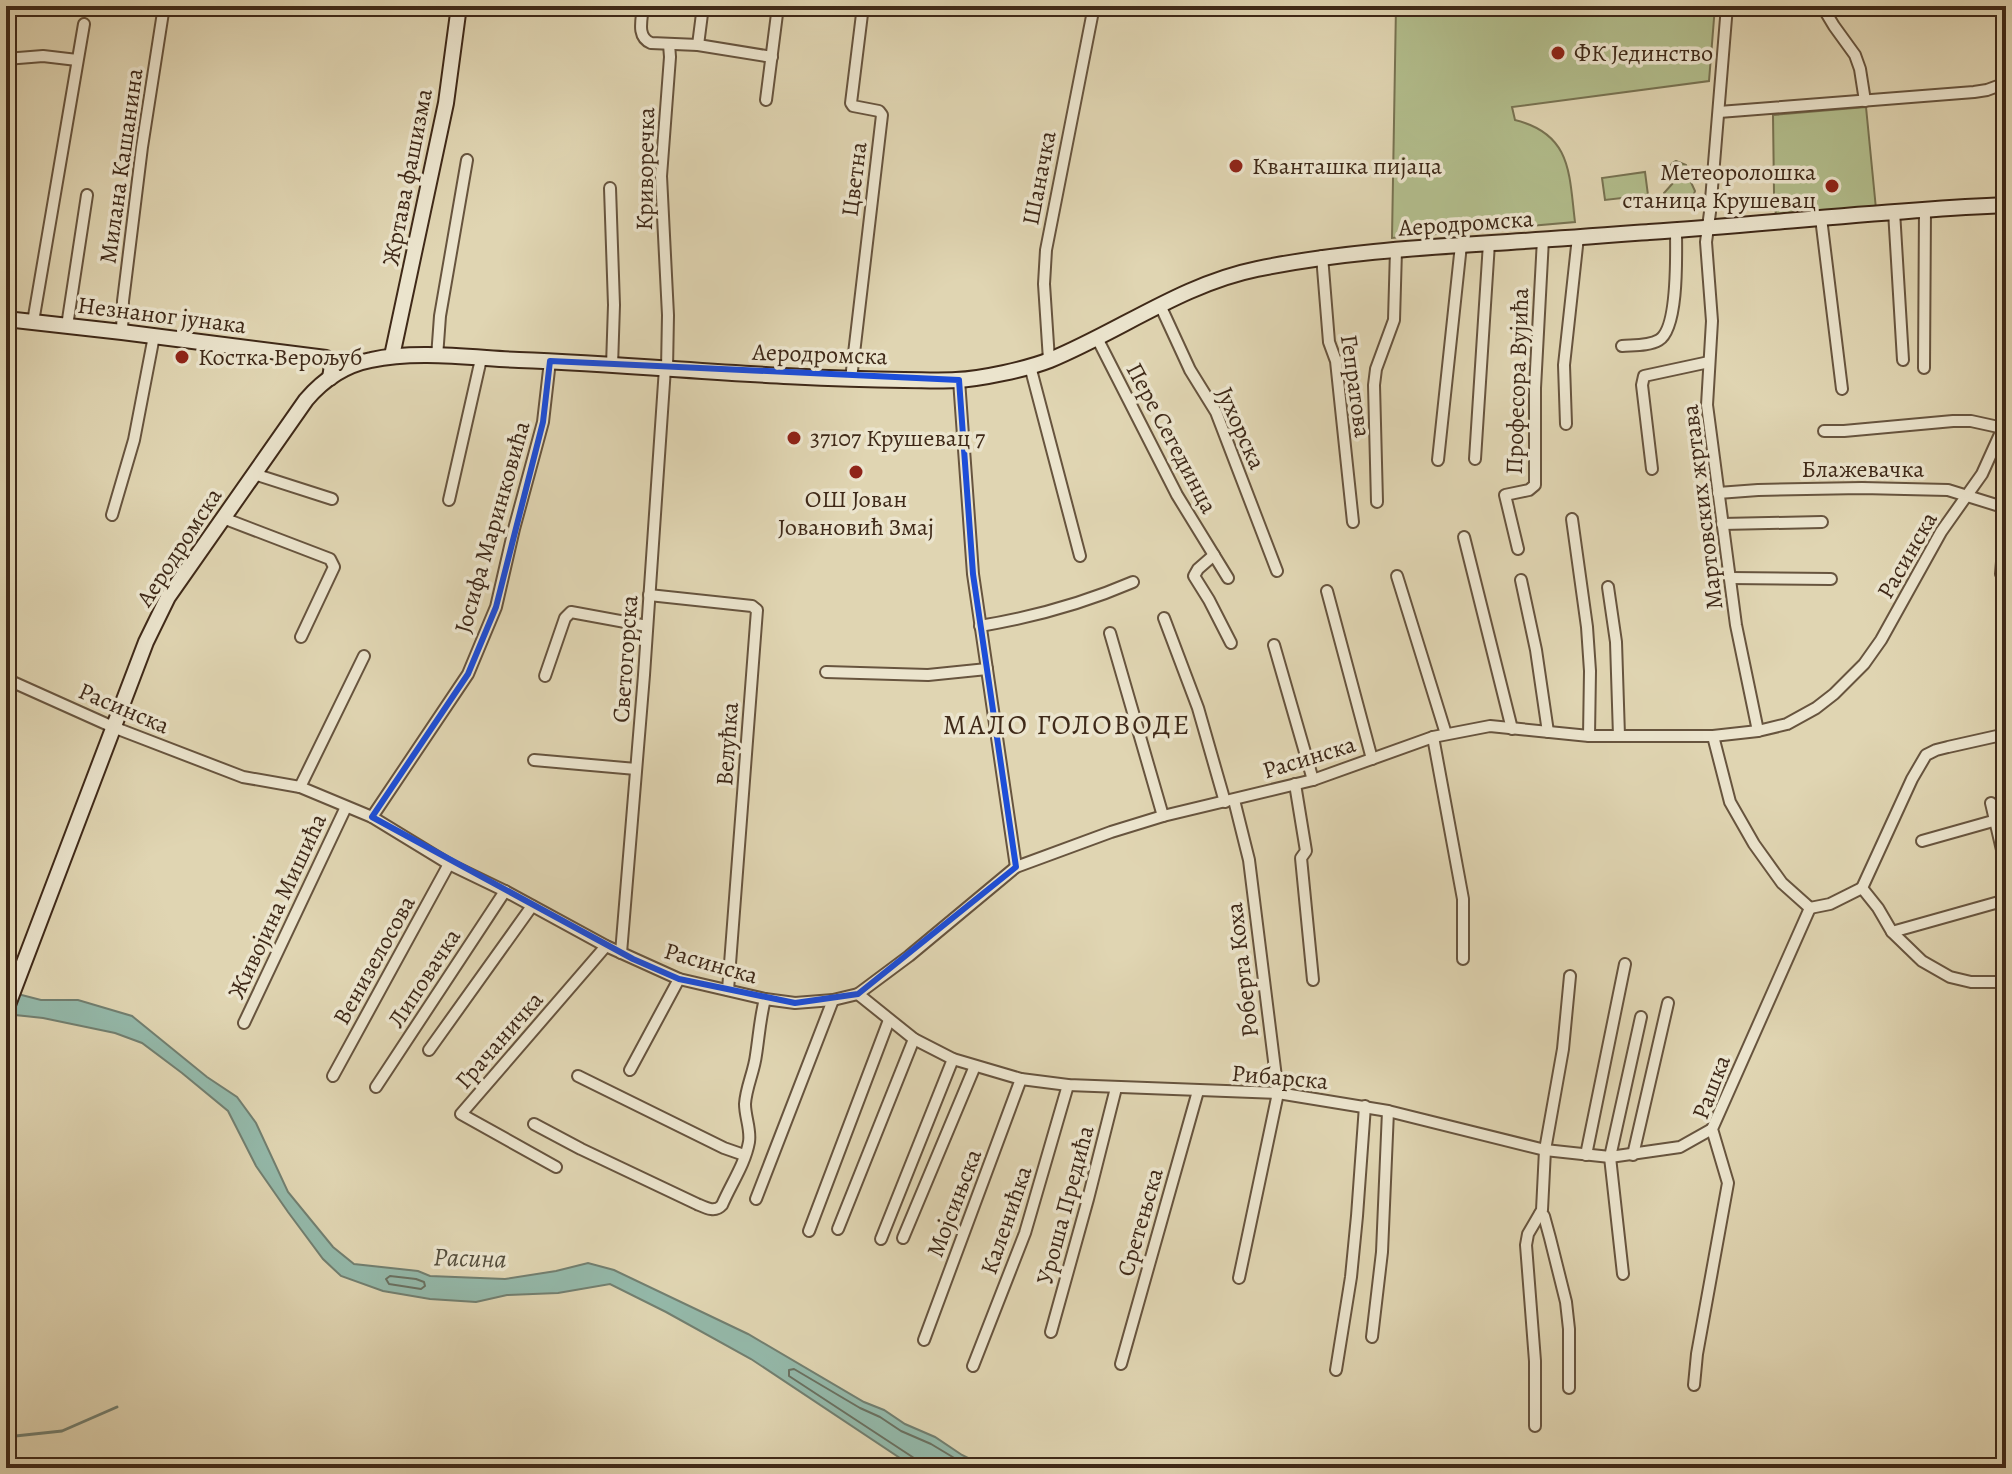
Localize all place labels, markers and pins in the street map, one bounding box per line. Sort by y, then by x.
place label: ФК Јединство [1574,37,1713,69]
marker: ФК Јединство [1549,44,1567,62]
place label: Кванташка пијаца [1252,150,1442,182]
place label: Метеоролошка станица Крушевац [1622,156,1816,216]
marker: Кванташка пијаца [1227,157,1245,175]
marker: Метеоролошка станица Крушевац [1823,177,1841,195]
place label: Костка Верољуб [198,341,362,373]
marker: Костка Верољуб [173,348,191,366]
place label: 37107 Крушевац 7 [810,422,986,454]
marker: 37107 Крушевац 7 [785,429,803,447]
marker: ОШ Јован Јовановић Змај [847,463,865,481]
place label: ОШ Јован Јовановић Змај [778,483,934,543]

